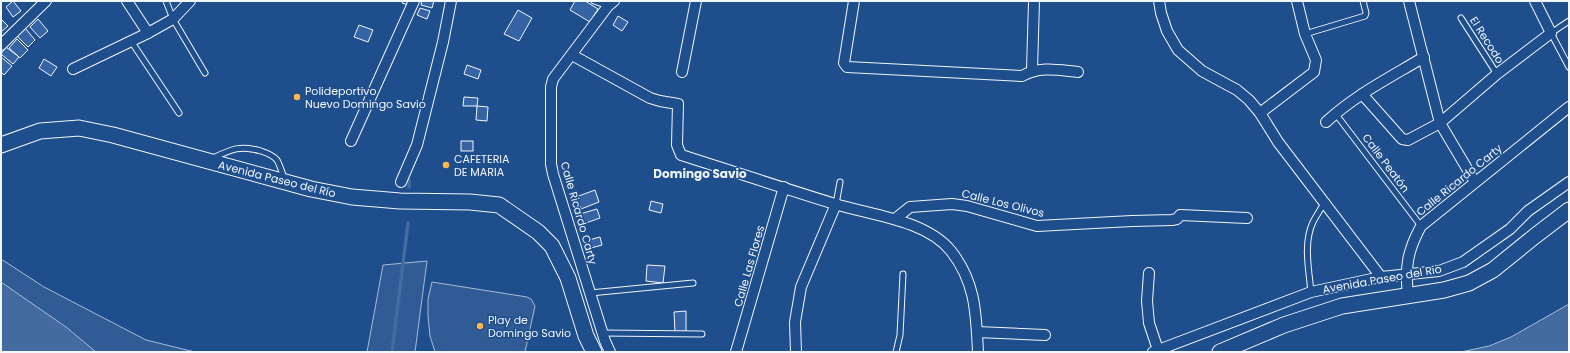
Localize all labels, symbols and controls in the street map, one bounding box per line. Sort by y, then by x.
street label: El Recodo [1466,13,1508,67]
place label: Polideportivo Nuevo Domingo Savio [305,83,426,112]
marker: Polideportivo Nuevo Domingo Savio [292,92,302,102]
street label: Calle Peatón [1359,130,1413,196]
street label: Calle Ricardo Carty [1413,140,1506,220]
place label: CAFETERIA DE MARIA [454,151,510,180]
street label: Avenida Paseo del Río [217,157,337,201]
marker: CAFETERIA DE MARIA [441,160,451,170]
street label: Calle Ricardo Carty [557,160,602,267]
district label: Domingo Savio [653,165,747,182]
street label: Calle Los Olivos [960,185,1046,221]
street label: Calle Las Flores [730,223,768,309]
street label: Avenida Paseo del Río [1321,261,1443,297]
place label: Play de Domingo Savio [488,312,571,341]
marker: Play de Domingo Savio [475,321,485,331]

